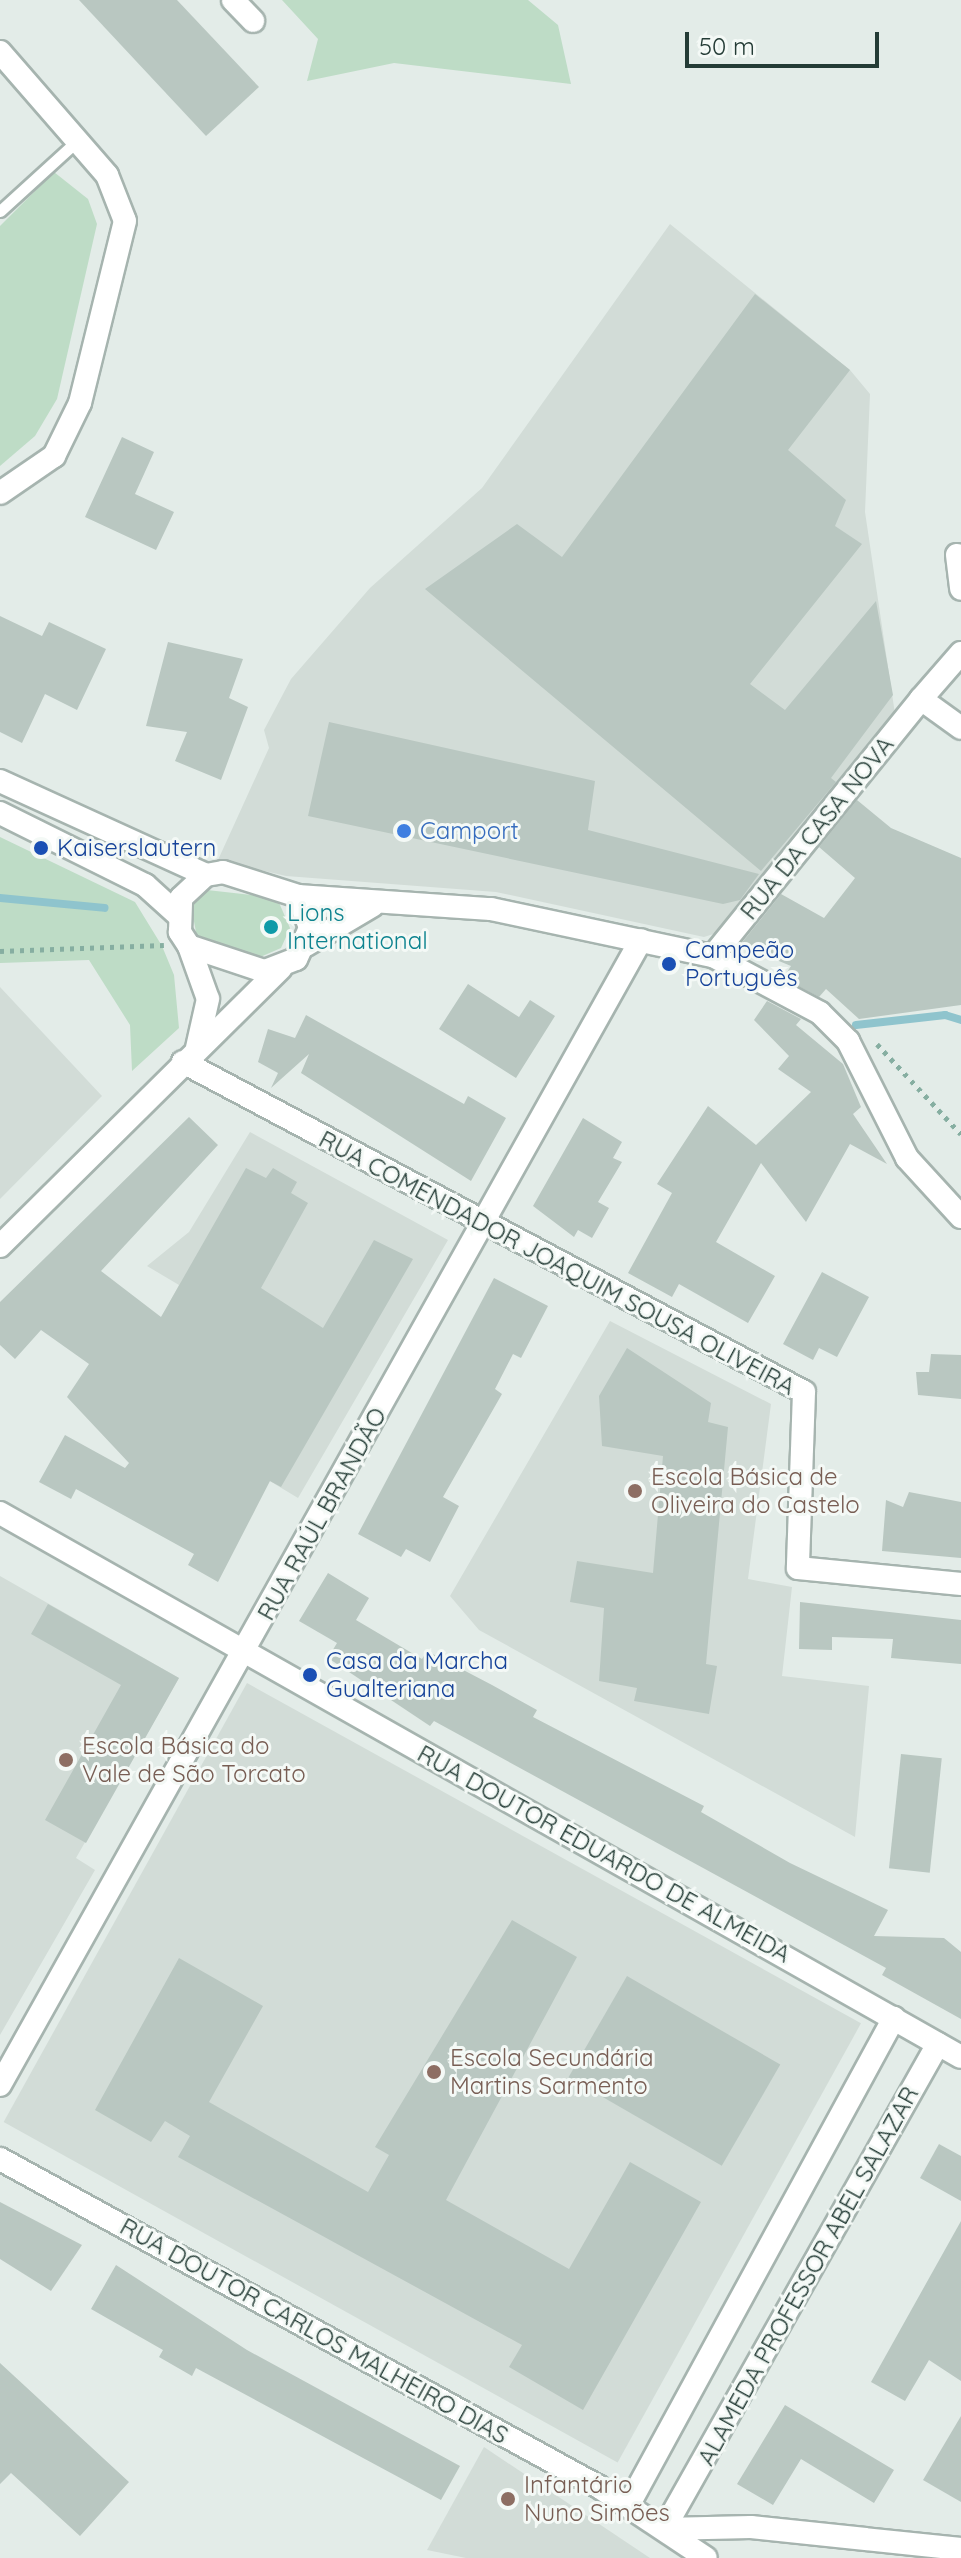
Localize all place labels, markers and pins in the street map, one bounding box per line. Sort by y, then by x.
place label: Camport [420,817,519,845]
marker: Camport [395,822,413,840]
place label: Kaiserslautern [57,834,216,862]
marker: Kaiserslautern [32,839,50,857]
place label: Lions International [287,899,428,955]
marker: Lions International [262,918,280,936]
place label: Campeão Português [685,936,798,992]
marker: Campeão Português [660,955,678,973]
place label: Escola Básica de Oliveira do Castelo [651,1463,860,1519]
marker: Escola Básica de Oliveira do Castelo [626,1482,644,1500]
place label: Casa da Marcha Gualteriana [326,1647,508,1703]
marker: Casa da Marcha Gualteriana [301,1666,319,1684]
place label: Escola Básica do Vale de São Torcato [82,1732,306,1788]
marker: Escola Básica do Vale de São Torcato [57,1751,75,1769]
place label: Escola Secundária Martins Sarmento [450,2044,653,2100]
marker: Escola Secundária Martins Sarmento [425,2063,443,2081]
place label: Infantário Nuno Simões [524,2471,670,2527]
marker: Infantário Nuno Simões [499,2490,517,2508]

